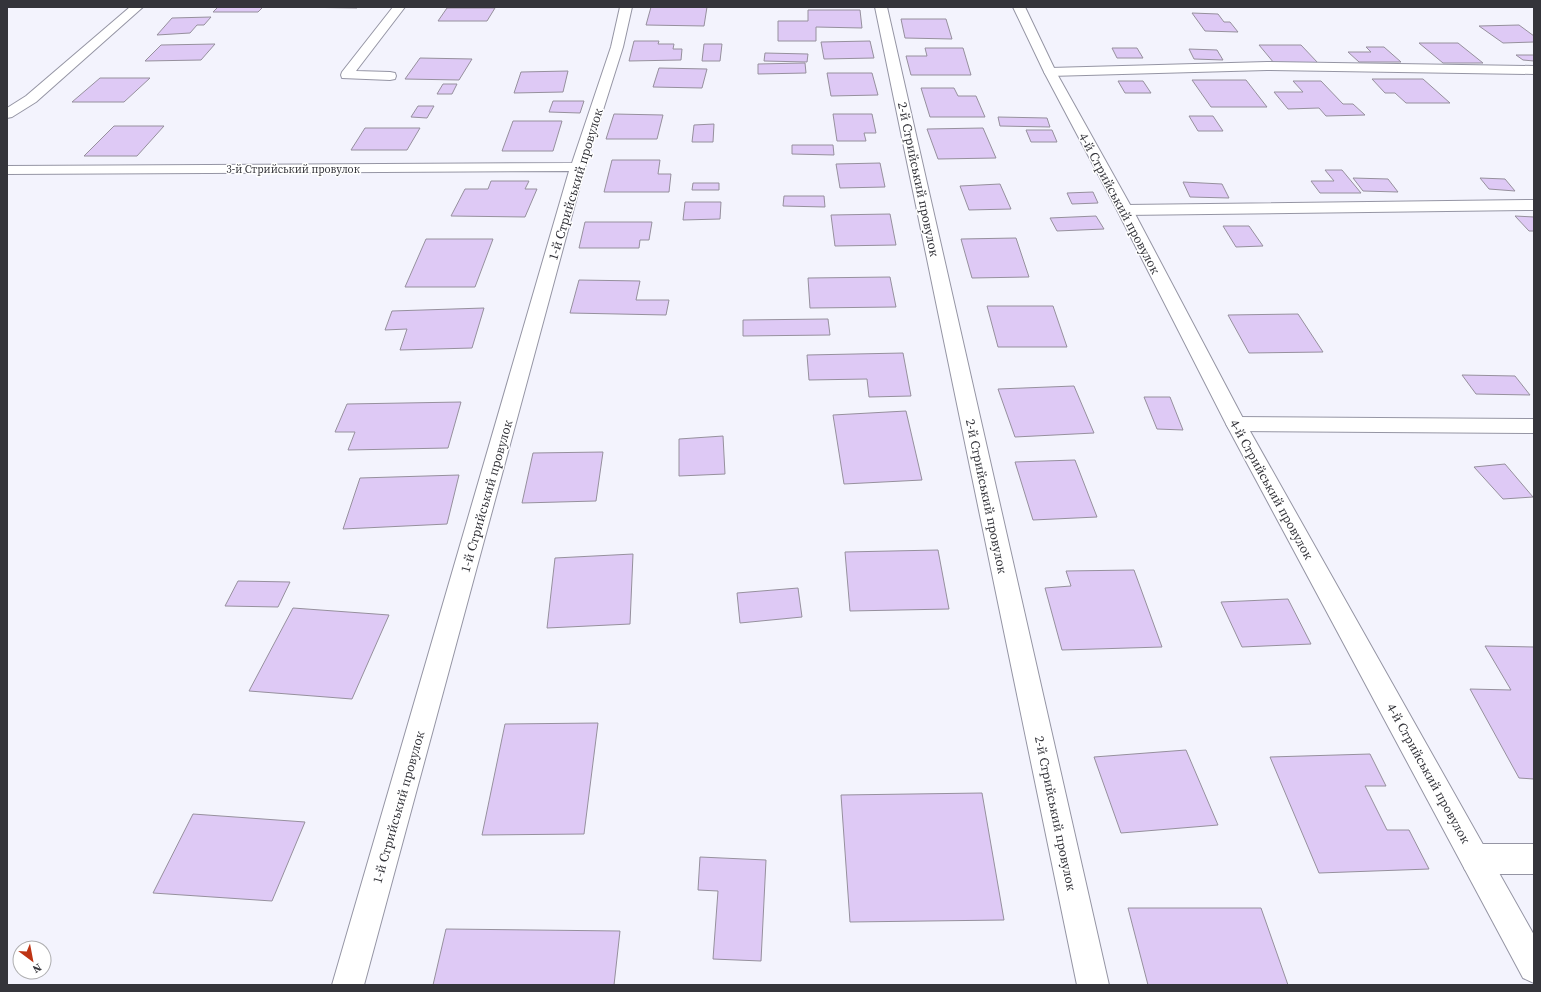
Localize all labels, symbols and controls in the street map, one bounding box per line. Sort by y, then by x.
street label: 2-й Стрийський провулок [894,100,943,258]
street label: 1-й Стрийський провулок [544,106,607,262]
street label: 4-й Стрийський провулок [1075,130,1164,277]
street label: 3-й Стрийський провулок [226,162,360,177]
street label: 4-й Стрийський провулок [1226,416,1317,562]
street label: 2-й Стрийський провулок [962,417,1011,575]
street label: 1-й Стрийський провулок [457,418,516,574]
street label: 4-й Стрийський провулок [1383,700,1474,846]
street label: 1-й Стрийський провулок [369,729,428,885]
street label: 2-й Стрийський провулок [1031,734,1080,892]
north arrow [12,940,52,980]
text: N [30,960,44,977]

